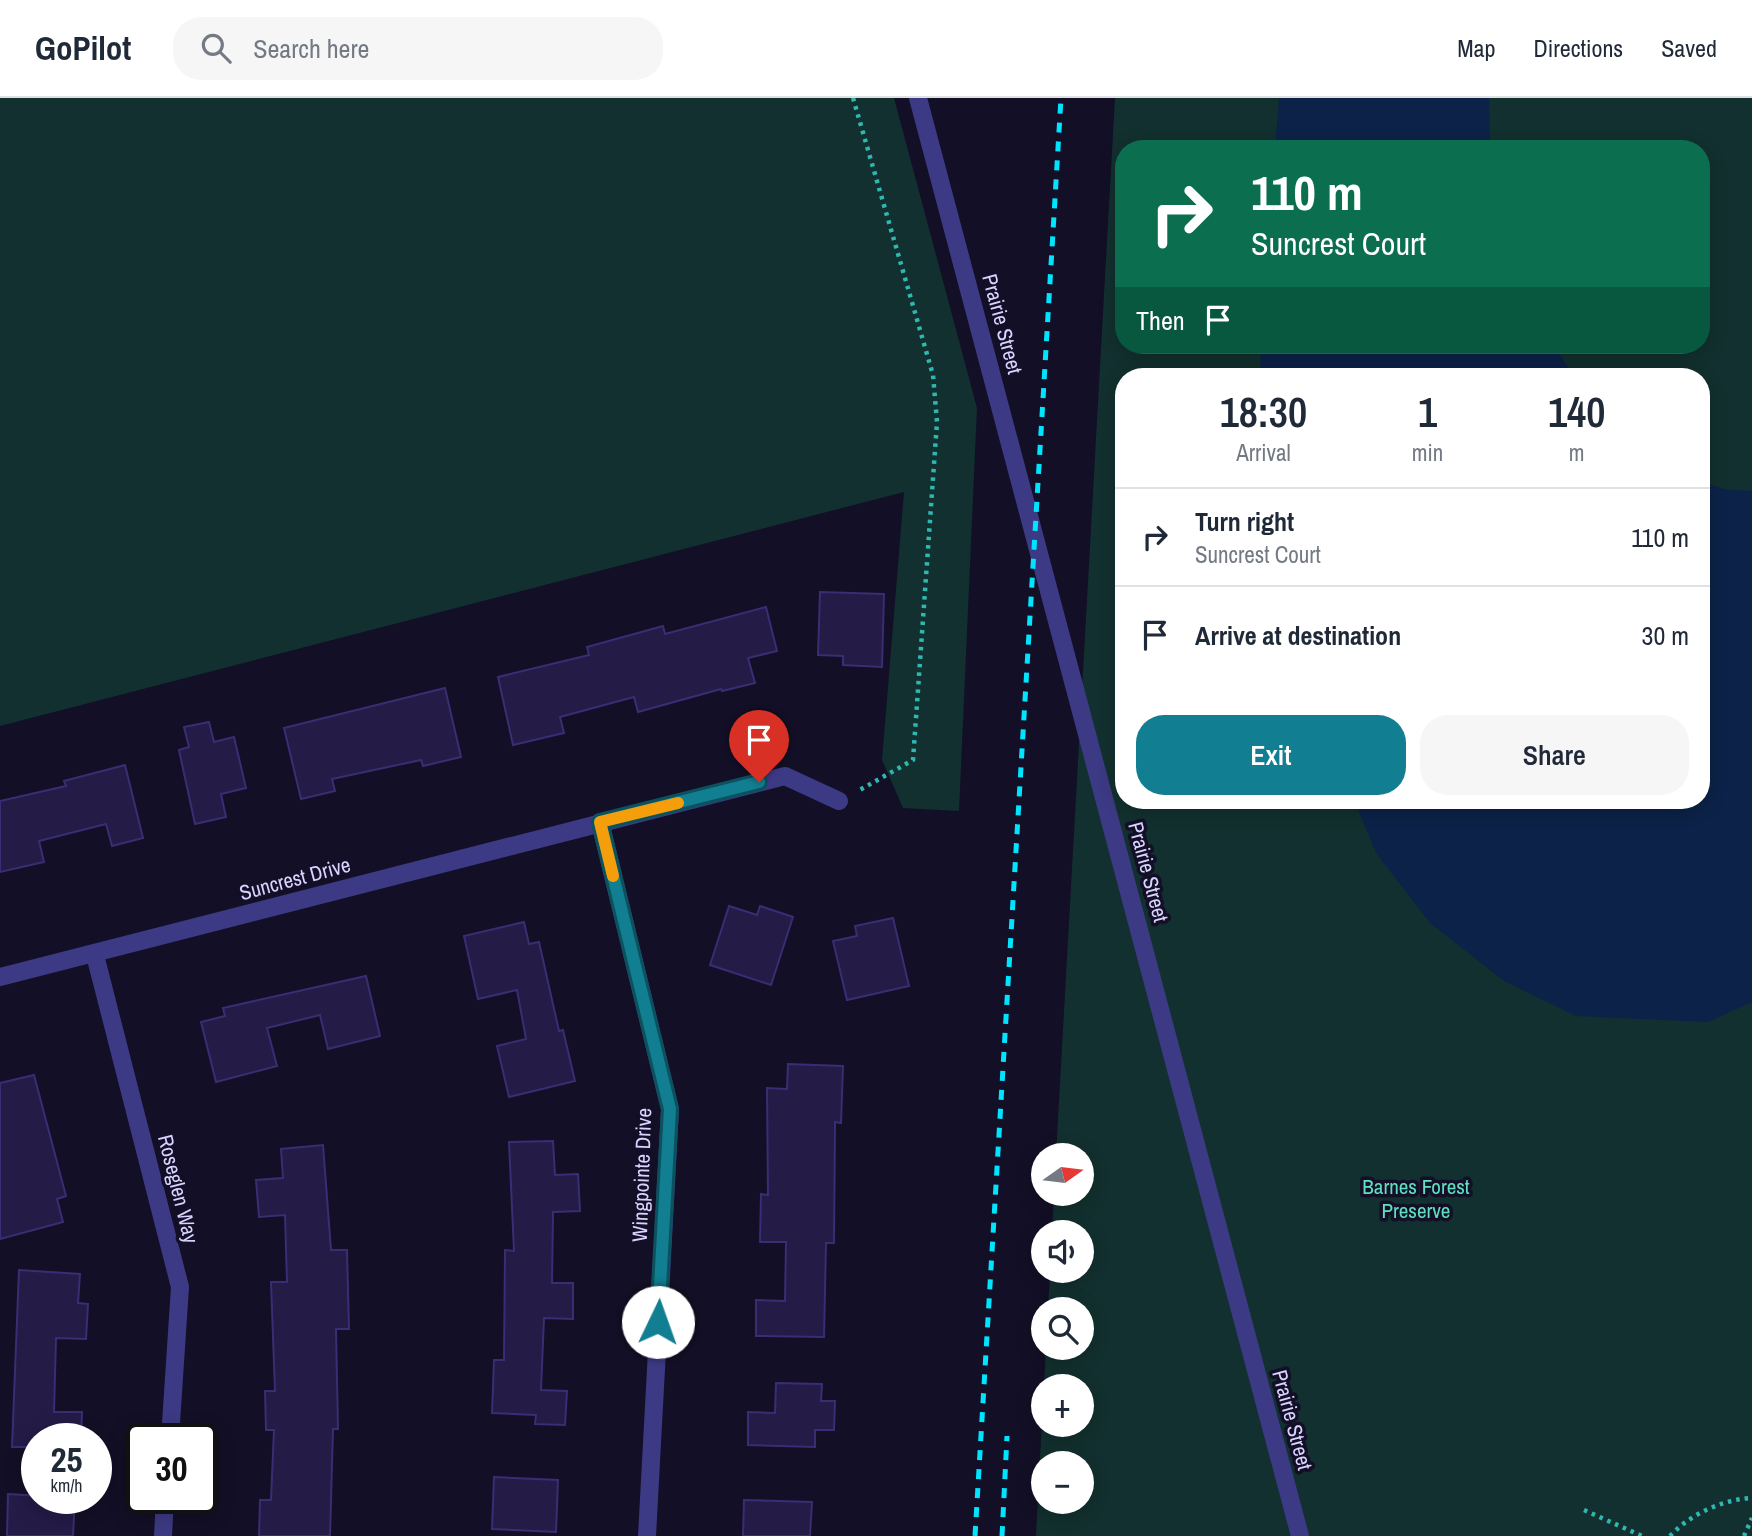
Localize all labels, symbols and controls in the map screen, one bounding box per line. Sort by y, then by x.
search box [173,17,663,80]
text: GoPilot [35,26,131,70]
icon: search [197,29,235,67]
text: Search here [253,31,369,66]
text: Map [1457,32,1495,64]
text: Directions [1533,32,1623,64]
text: Saved [1661,32,1717,64]
text: 110 m [1251,159,1363,225]
icon: right [1136,168,1227,259]
text: Suncrest Court [1251,222,1426,265]
street label: Prairie Street [975,271,1030,377]
icon: arrive [1199,301,1237,339]
text: Then [1136,303,1185,338]
text: 18:30 [1220,384,1307,440]
text: 1 [1418,384,1437,440]
text: 140 [1548,384,1605,440]
text: Arrival [1236,437,1291,468]
text: min [1412,437,1443,468]
text: m [1569,437,1584,468]
text: Turn right [1195,504,1294,539]
icon: right [1136,518,1174,556]
text: 110 m [1631,520,1689,555]
text: Suncrest Court [1195,539,1321,570]
icon: arrive [1136,616,1174,654]
text: Arrive at destination [1195,618,1401,653]
text: 30 m [1642,618,1689,653]
pin [729,710,789,782]
button: Exit [1136,715,1406,795]
button: Share [1420,715,1689,795]
icon: arrive [740,721,778,759]
street label: Prairie Street [1121,819,1176,925]
street label: Suncrest Drive [236,850,354,907]
street label: Wingpointe Drive [625,1108,658,1242]
street label: Roseglen Way [151,1131,206,1247]
north arrow [1031,1143,1094,1206]
map controls [1031,1143,1094,1514]
park label: Barnes Forest Preserve [1362,1172,1470,1225]
button: sound [1031,1220,1094,1283]
position arrow [621,1285,695,1359]
button: search [1031,1297,1094,1360]
street label: Prairie Street [1265,1367,1320,1473]
button: + [1031,1374,1094,1437]
speed limit sign: 30 [126,1423,217,1514]
text: 25 [51,1436,82,1483]
button: − [1031,1451,1094,1514]
text: km/h [51,1473,83,1498]

